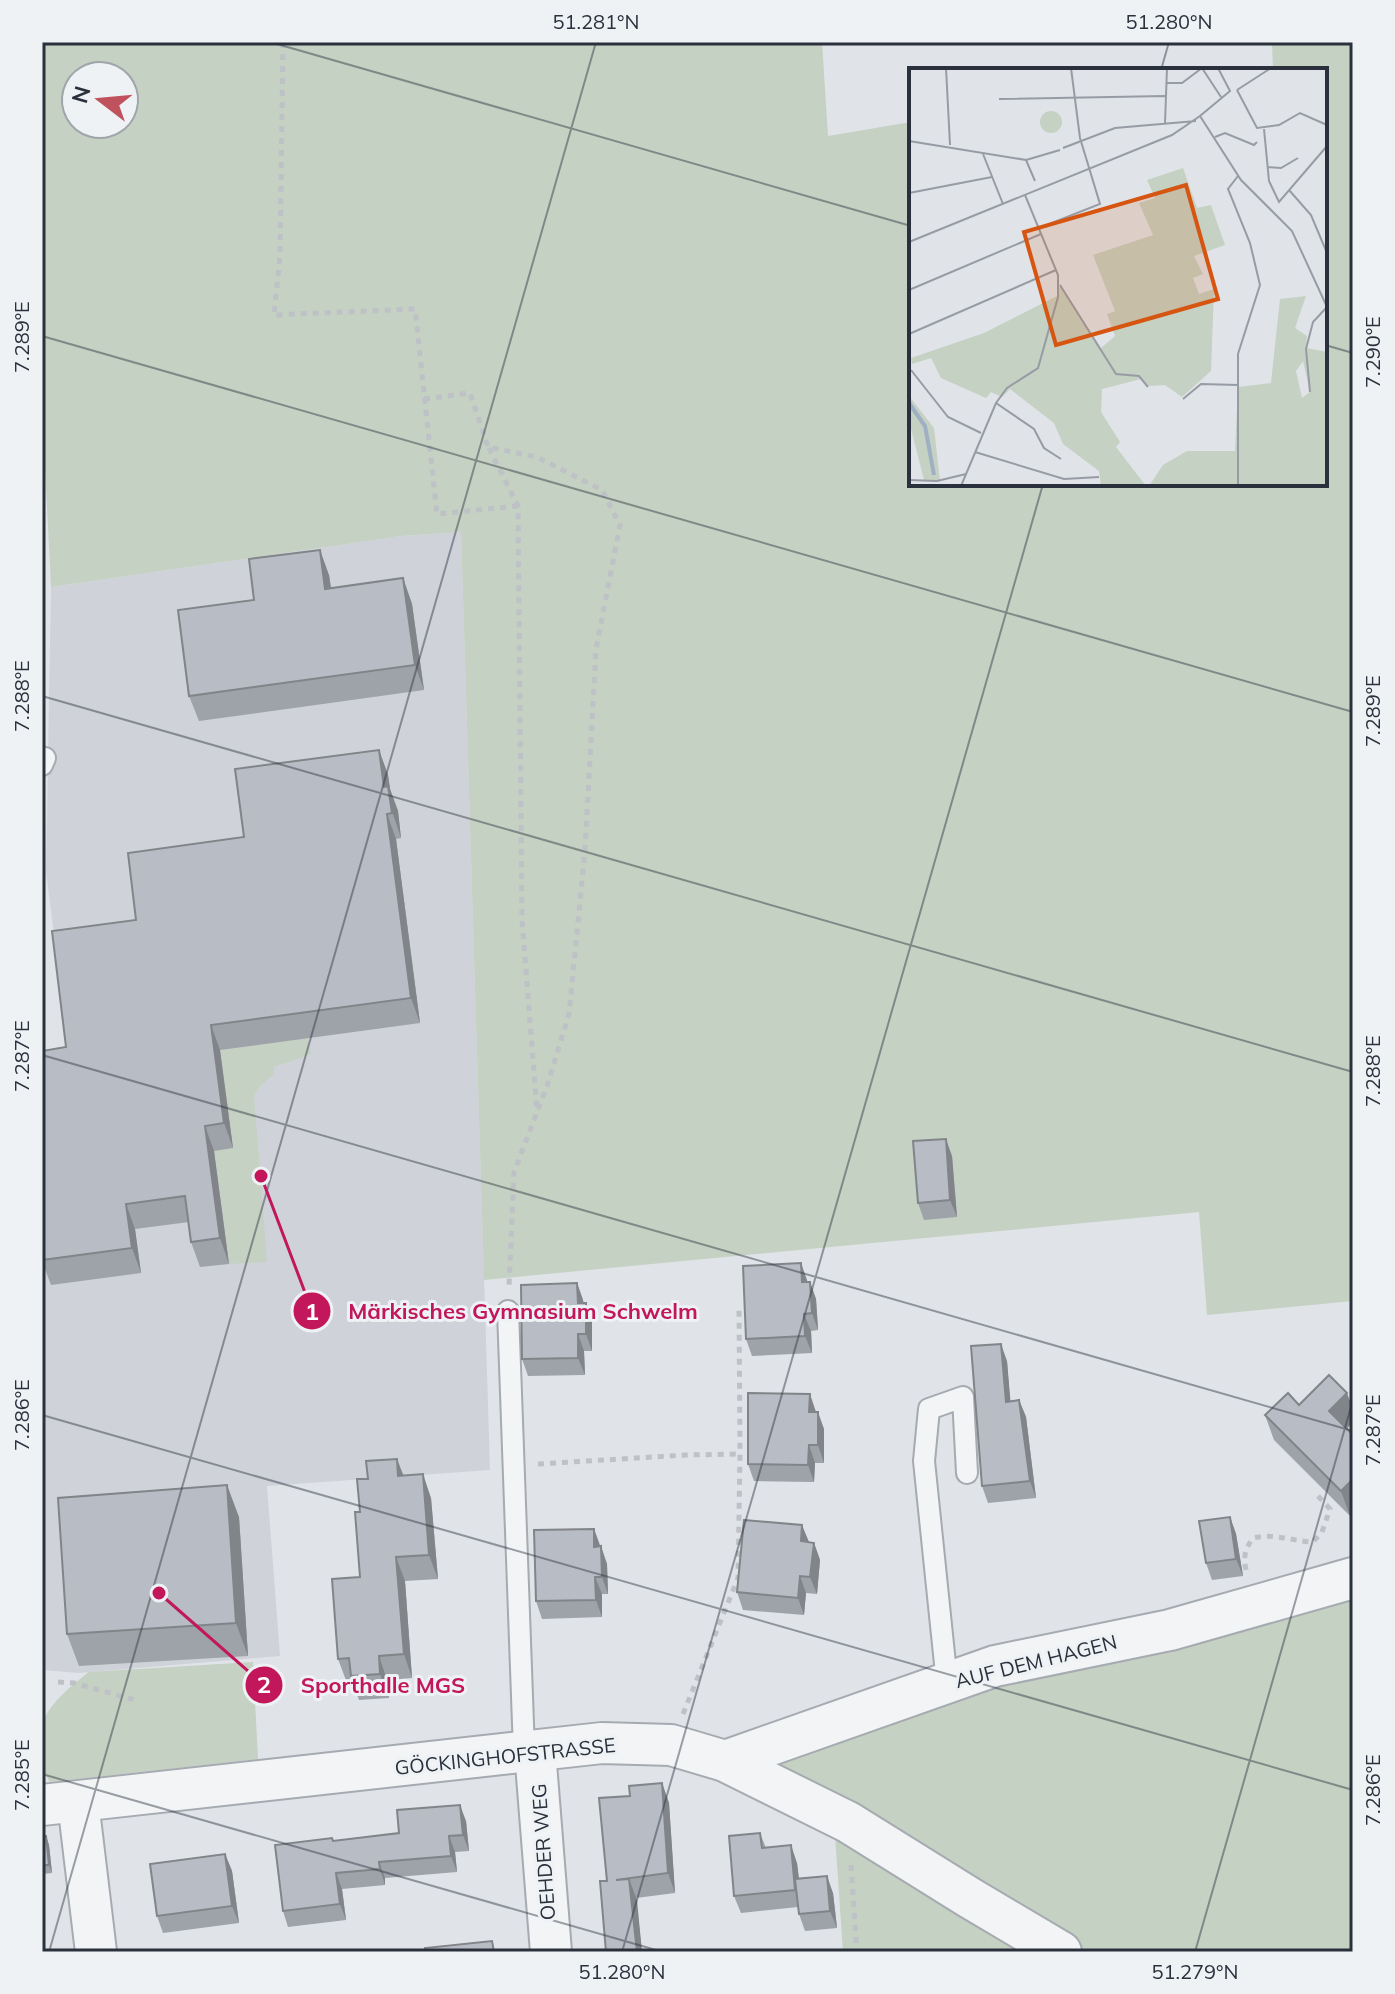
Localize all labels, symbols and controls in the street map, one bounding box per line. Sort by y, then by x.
text: 51.281°N [553,9,639,34]
text: 51.280°N [1126,9,1212,34]
north arrow [60,60,140,140]
inset map [909,68,1327,486]
text: N [65,83,97,106]
text: 7.289°E [9,301,34,373]
text: 7.290°E [1360,316,1385,388]
text: 7.288°E [9,660,34,732]
text: 7.289°E [1360,675,1385,747]
text: 7.287°E [9,1020,34,1092]
text: 7.288°E [1360,1035,1385,1107]
callout: Märkisches Gymnasium Schwelm [292,1288,714,1334]
text: 1 [305,1296,319,1326]
text: Märkisches Gymnasium Schwelm [348,1297,698,1325]
text: 7.286°E [9,1379,34,1451]
text: 7.287°E [1360,1394,1385,1466]
street label: AUF DEM HAGEN [953,1629,1119,1693]
callout: Sporthalle MGS [244,1662,481,1708]
text: 2 [257,1669,271,1699]
text: Sporthalle MGS [301,1671,465,1699]
street label: GÖCKINGHOFSTRASSE [393,1732,617,1780]
text: 7.285°E [9,1739,34,1811]
text: 7.286°E [1360,1754,1385,1826]
street label: OEHDER WEG [526,1783,560,1921]
text: 51.280°N [579,1959,665,1984]
text: 51.279°N [1152,1959,1238,1984]

